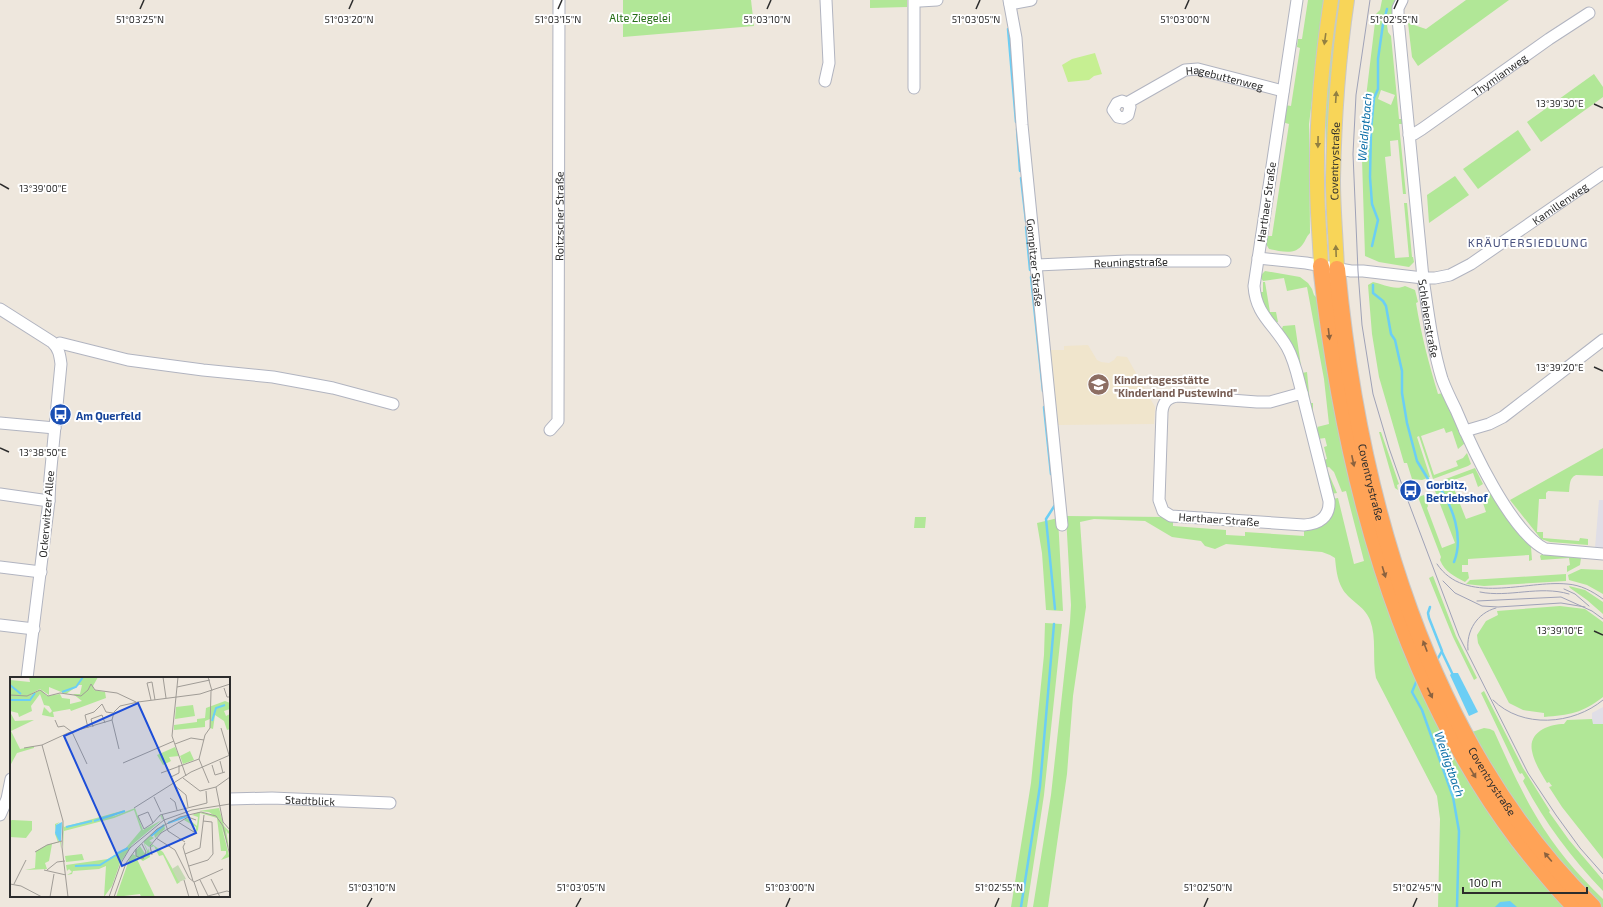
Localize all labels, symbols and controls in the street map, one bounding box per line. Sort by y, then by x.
park label: Alte Ziegelei [609,11,671,24]
text: 51°03'25"N [116,13,164,25]
text: 51°03'20"N [325,13,373,25]
text: 51°03'15"N [535,13,581,25]
text: 51°03'10"N [743,13,791,25]
text: 51°03'05"N [952,13,1000,25]
text: 51°03'00"N [1160,13,1210,25]
text: 51°02'55"N [1370,13,1418,25]
one-way arrow [1322,33,1328,45]
street label: Thymianweg [1469,50,1529,98]
street label: Hagebuttenweg [1185,62,1265,92]
one-way arrow [1333,91,1340,103]
water label: Weidigtbach [1354,92,1374,162]
text: 13°39'30"E [1536,97,1584,109]
street label: Coventrystraße [1326,121,1341,201]
one-way arrow [1314,136,1321,148]
street label: Harthaer Straße [1254,161,1278,243]
street label: Roitzscher Straße [552,171,565,261]
street label: Kamillenweg [1529,179,1590,227]
text: 13°39'00"E [19,182,67,194]
street label: Gompitzer Straße [1025,218,1047,307]
district label: KRÄUTERSIEDLUNG [1468,235,1588,249]
one-way arrow [1333,245,1340,258]
street label: Reuningstraße [1094,254,1168,269]
street label: Schlehenstraße [1417,278,1443,359]
one-way arrow [1326,328,1333,340]
text: 13°39'20"E [1536,361,1584,373]
school or university icon: Kindertagesstätte "Kinderland Pustewind" [1085,372,1111,398]
place label: Kindertagesstätte "Kinderland Pustewind" [1114,373,1237,399]
bus stop icon: Am Querfeld [47,402,73,428]
place label: Am Querfeld [76,409,141,423]
street label: Coventrystraße [1357,442,1388,522]
text: 13°38'50"E [19,446,67,458]
one-way arrow [1351,455,1357,468]
street label: Ockerwitzer Allee [36,470,56,558]
bus stop icon: Gorbitz, Betriebshof [1397,477,1423,503]
place label: Gorbitz, Betriebshof [1426,478,1488,504]
street label: Harthaer Straße [1178,510,1260,528]
one-way arrow [1381,566,1387,578]
text: 13°39'10"E [1537,624,1583,636]
one-way arrow [1421,640,1427,652]
inset map [10,677,230,897]
one-way arrow [1427,687,1433,699]
water label: Weidigtbach [1432,729,1468,799]
street label: Coventrystraße [1466,744,1519,818]
one-way arrow [1470,768,1477,779]
street label: Stadtblick [285,792,336,807]
one-way arrow [1544,852,1553,863]
scale bar [1463,869,1587,895]
text: 100 m [1469,875,1501,889]
text: 51°03'10"N [348,881,396,893]
text: 51°03'05"N [557,881,605,893]
text: 51°03'00"N [765,881,815,893]
text: 51°02'55"N [975,881,1023,893]
text: 51°02'50"N [1184,881,1232,893]
text: 51°02'45"N [1393,881,1441,893]

